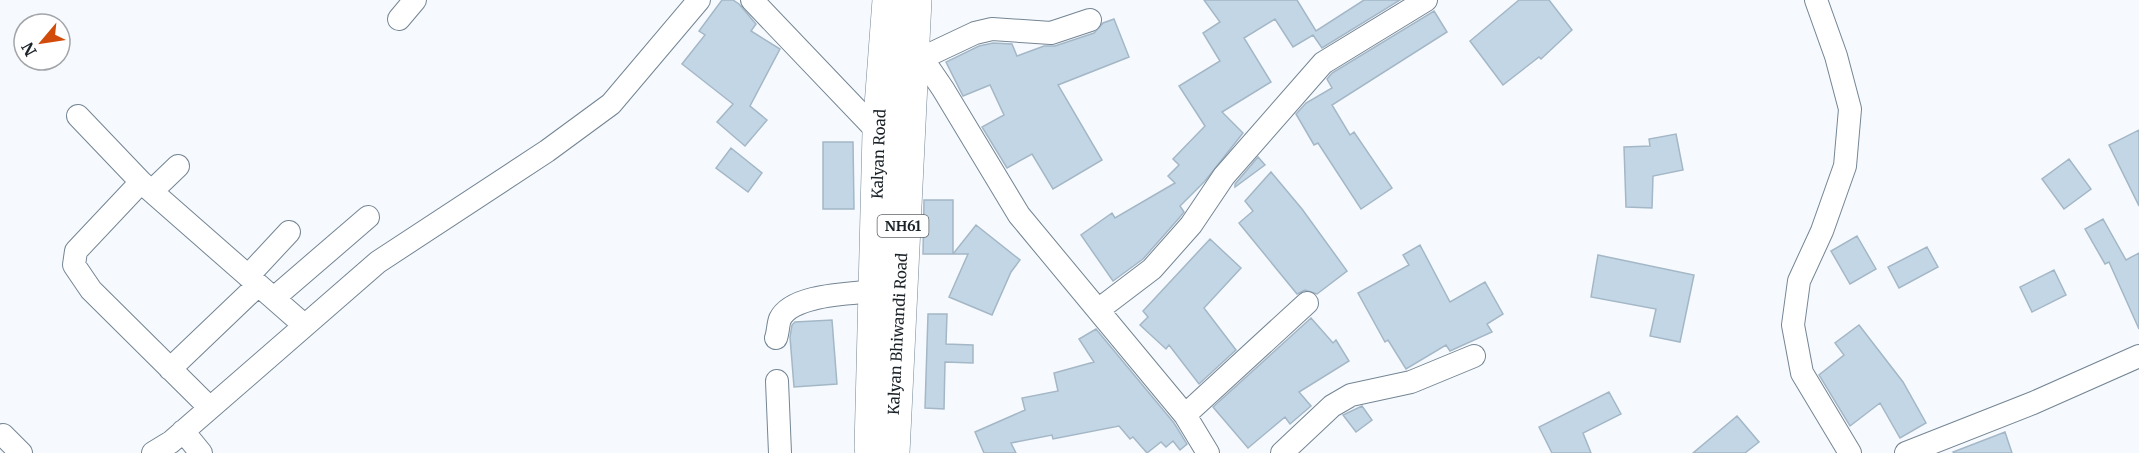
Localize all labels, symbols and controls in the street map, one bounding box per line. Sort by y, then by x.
north arrow [12,12,72,72]
text: N [17,39,41,60]
street label: Kalyan Road [867,109,890,199]
road number: NH61 [878,215,928,237]
street label: Kalyan Bhiwandi Road [884,252,911,416]

